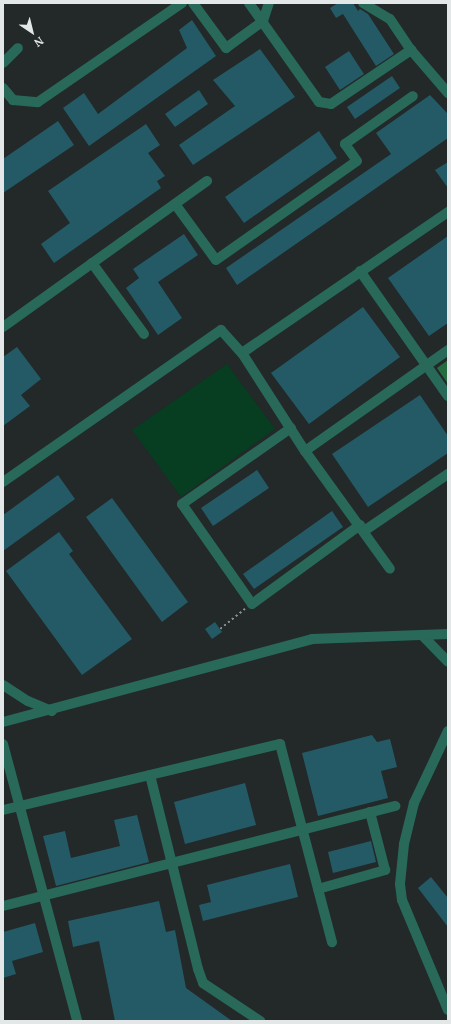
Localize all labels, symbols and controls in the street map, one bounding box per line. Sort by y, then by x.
north arrow [12,12,52,52]
text: N [31,34,46,50]

